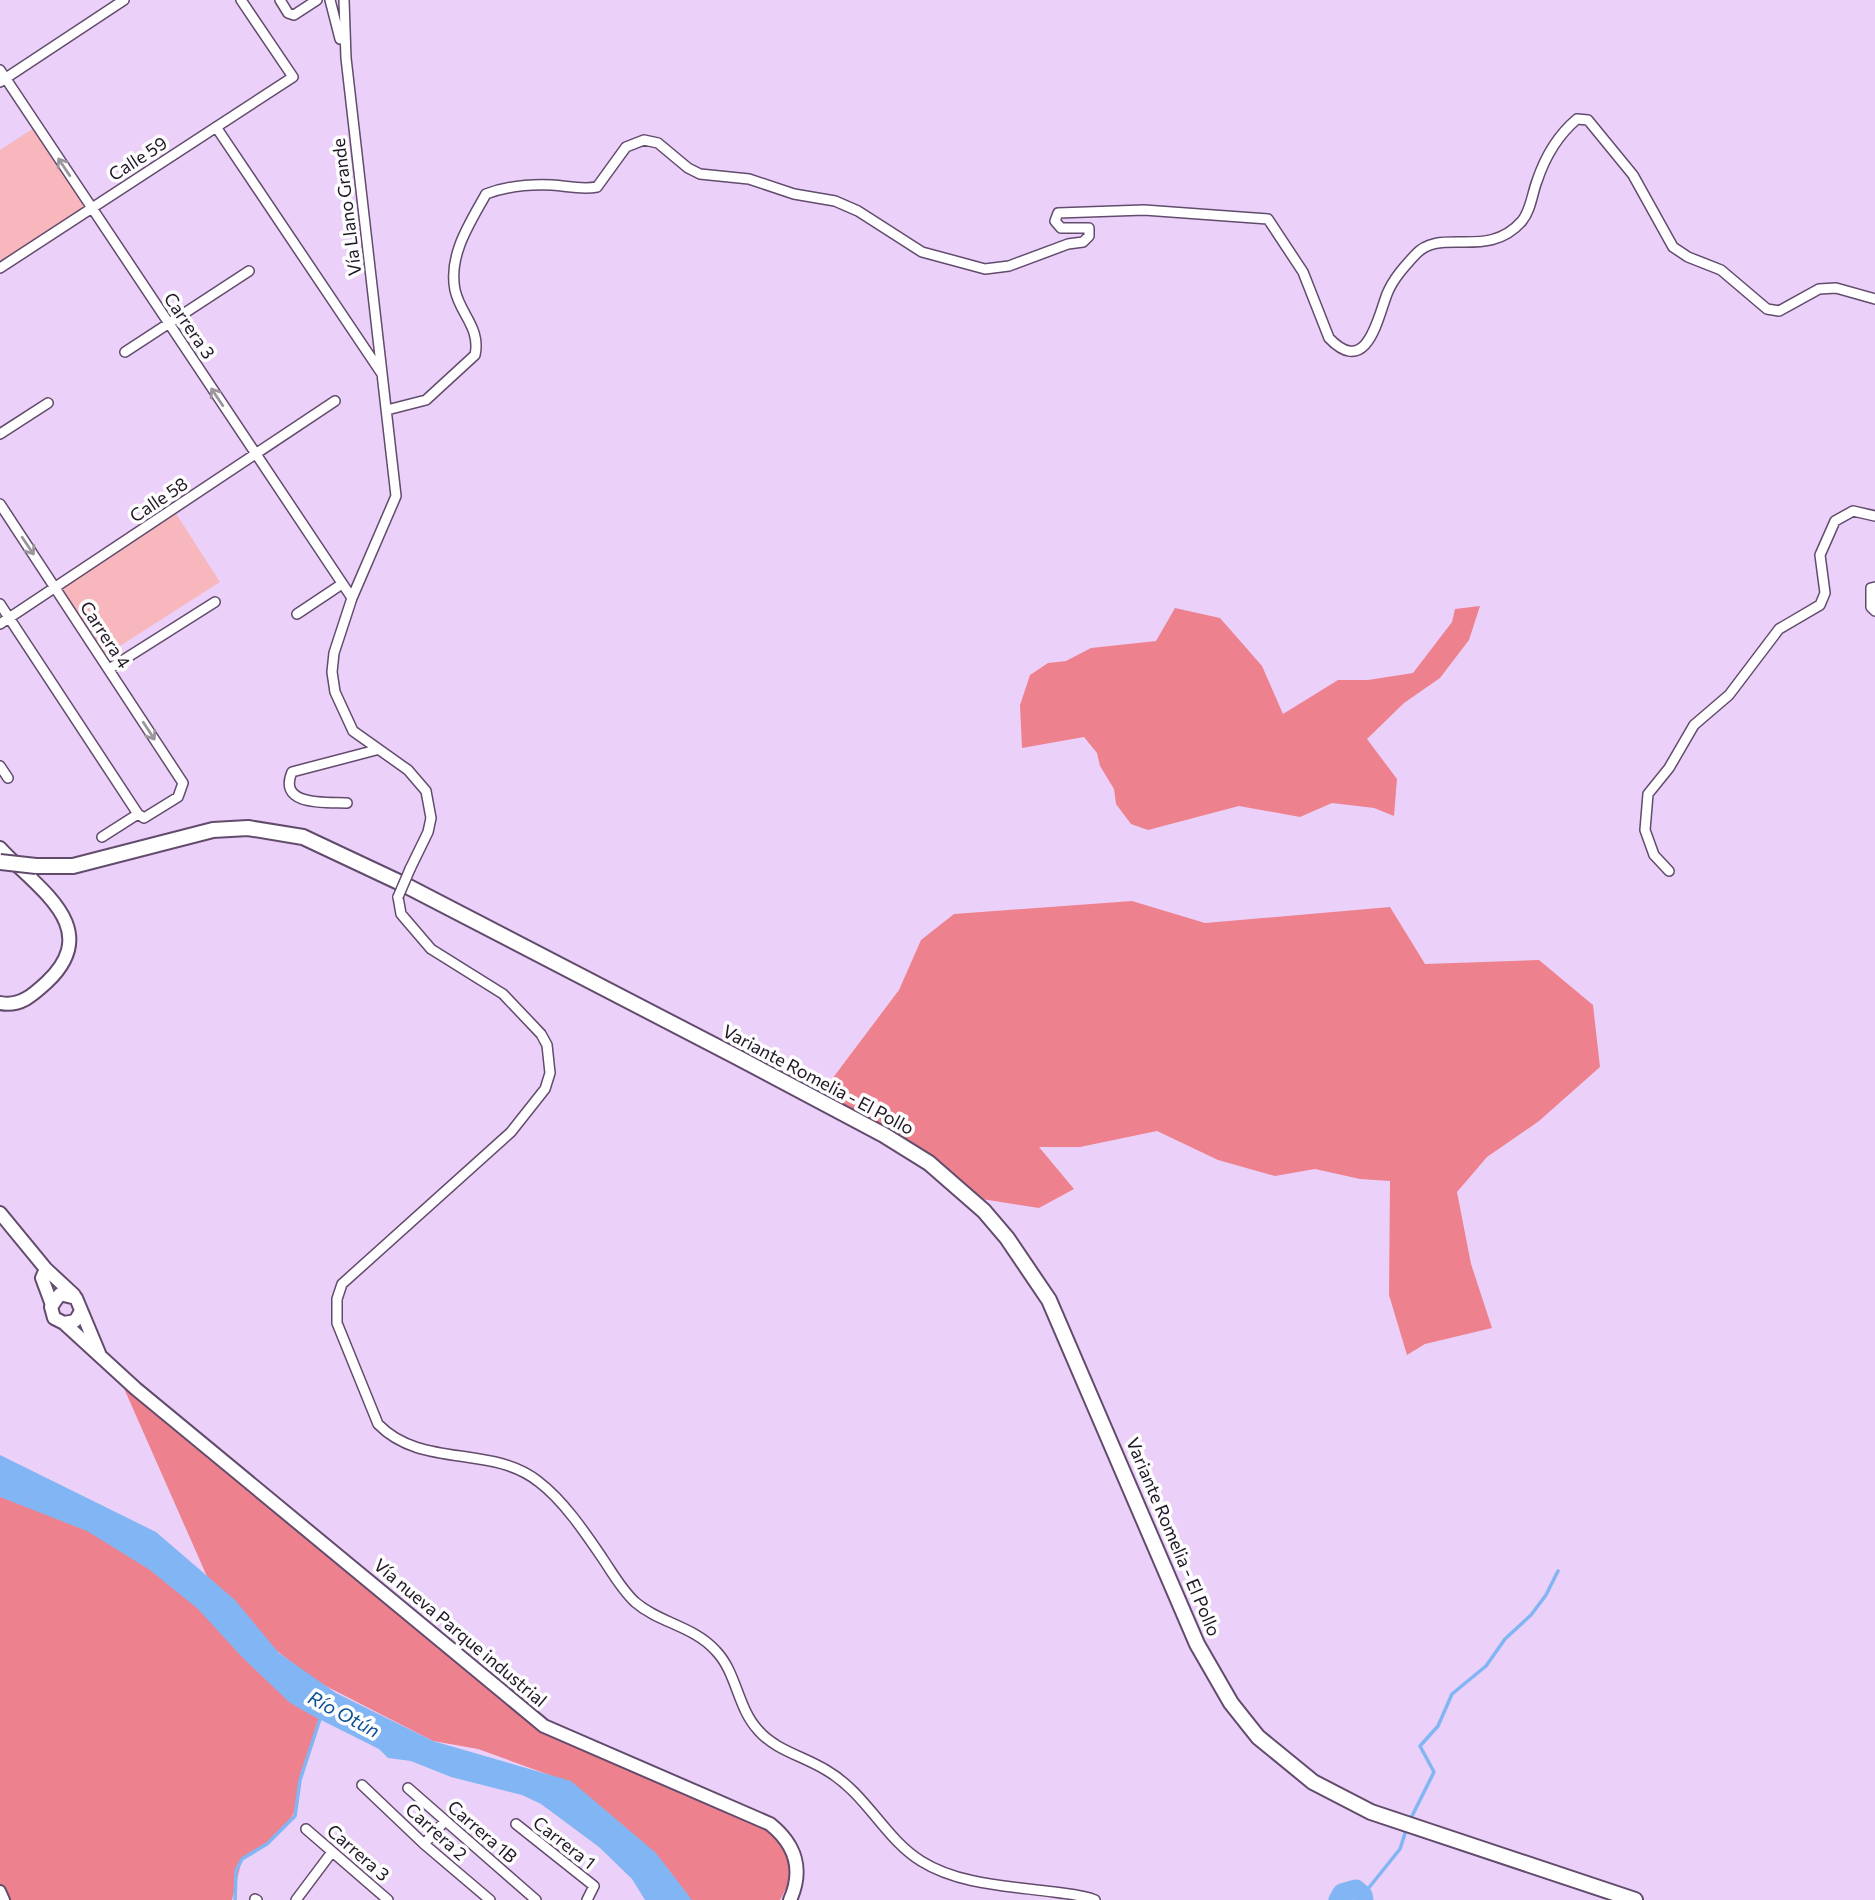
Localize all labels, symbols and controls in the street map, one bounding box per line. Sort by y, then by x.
street label: Calle 59 [104,131,171,185]
street label: Vía Llano Grande [327,137,365,277]
one-way arrow [57,158,71,178]
street label: Carrera 3 [160,288,220,363]
one-way arrow [210,388,224,408]
street label: Calle 58 [125,472,192,526]
one-way arrow [20,536,35,555]
street label: Carrera 4 [76,597,136,672]
one-way arrow [142,720,156,740]
street label: Variante Romelia - El Pollo [719,1019,918,1139]
street label: Variante Romelia - El Pollo [1122,1434,1226,1639]
street label: Vía nueva Parque industrial [370,1553,552,1711]
water label: Río Otún [305,1685,384,1742]
street label: Carrera 1B [444,1795,522,1867]
street label: Carrera 2 [401,1798,472,1865]
street label: Carrera 1 [529,1811,600,1873]
street label: Carrera 3 [323,1819,394,1885]

